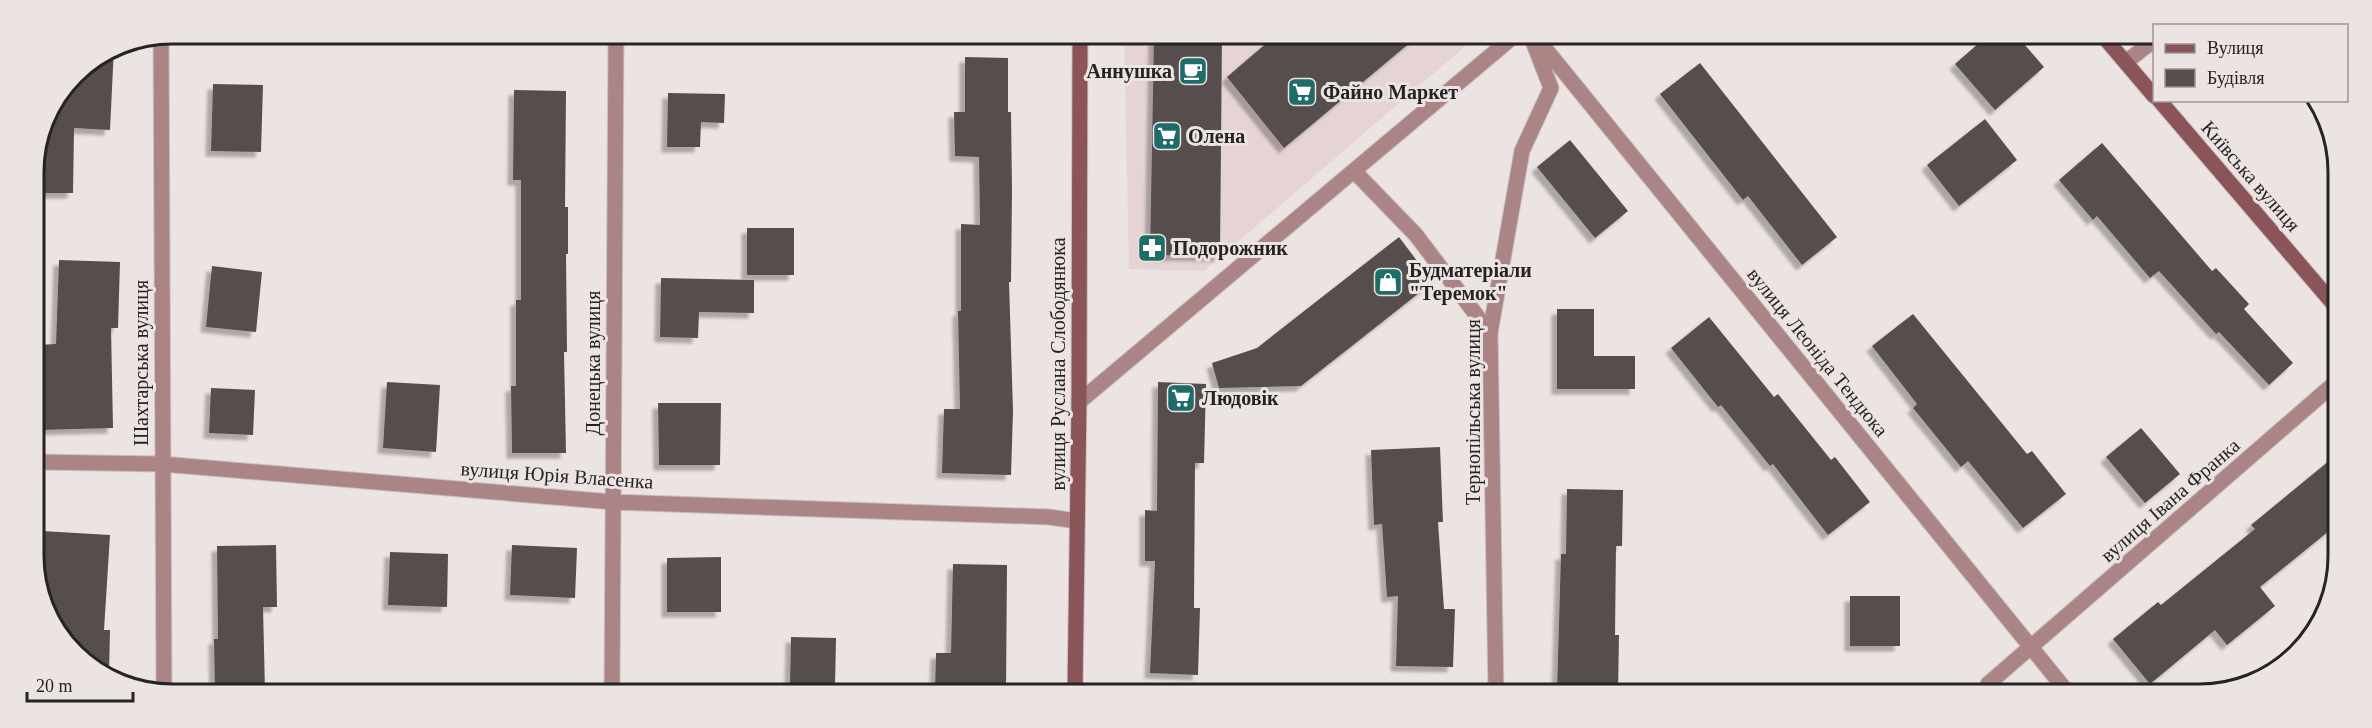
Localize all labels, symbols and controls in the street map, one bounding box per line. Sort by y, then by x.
legend [2153,24,2348,102]
text: Вулиця [2207,38,2264,58]
cafe icon: Аннушка [1177,55,1209,87]
place label: Аннушка [1086,60,1172,83]
text: Будівля [2207,68,2264,88]
supermarket icon: Файно Маркет [1286,76,1318,108]
place label: Файно Маркет [1323,81,1458,104]
street label: Київська вулиця [2196,116,2305,236]
supermarket icon: Олена [1151,120,1183,152]
place label: Олена [1188,125,1245,147]
pharmacy icon: Подорожник [1136,232,1168,264]
street label: вулиця Руслана Слободянюка [1047,237,1070,491]
place label: Подорожник [1173,237,1288,260]
place label: Будматеріали "Теремок" [1409,259,1532,305]
street label: вулиця Леоніда Тендюка [1742,263,1893,441]
shop icon: Будматеріали "Теремок" [1372,266,1404,298]
street label: Шахтарська вулиця [130,280,153,446]
street label: Донецька вулиця [582,291,605,435]
street label: Тернопільська вулиця [1462,319,1485,505]
supermarket icon: Людовік [1165,382,1197,414]
place label: Людовік [1202,387,1279,409]
street label: вулиця Івана Франка [2096,434,2245,567]
street label: вулиця Юрія Власенка [460,457,654,494]
scale bar [27,665,134,703]
text: 20 m [36,676,73,696]

